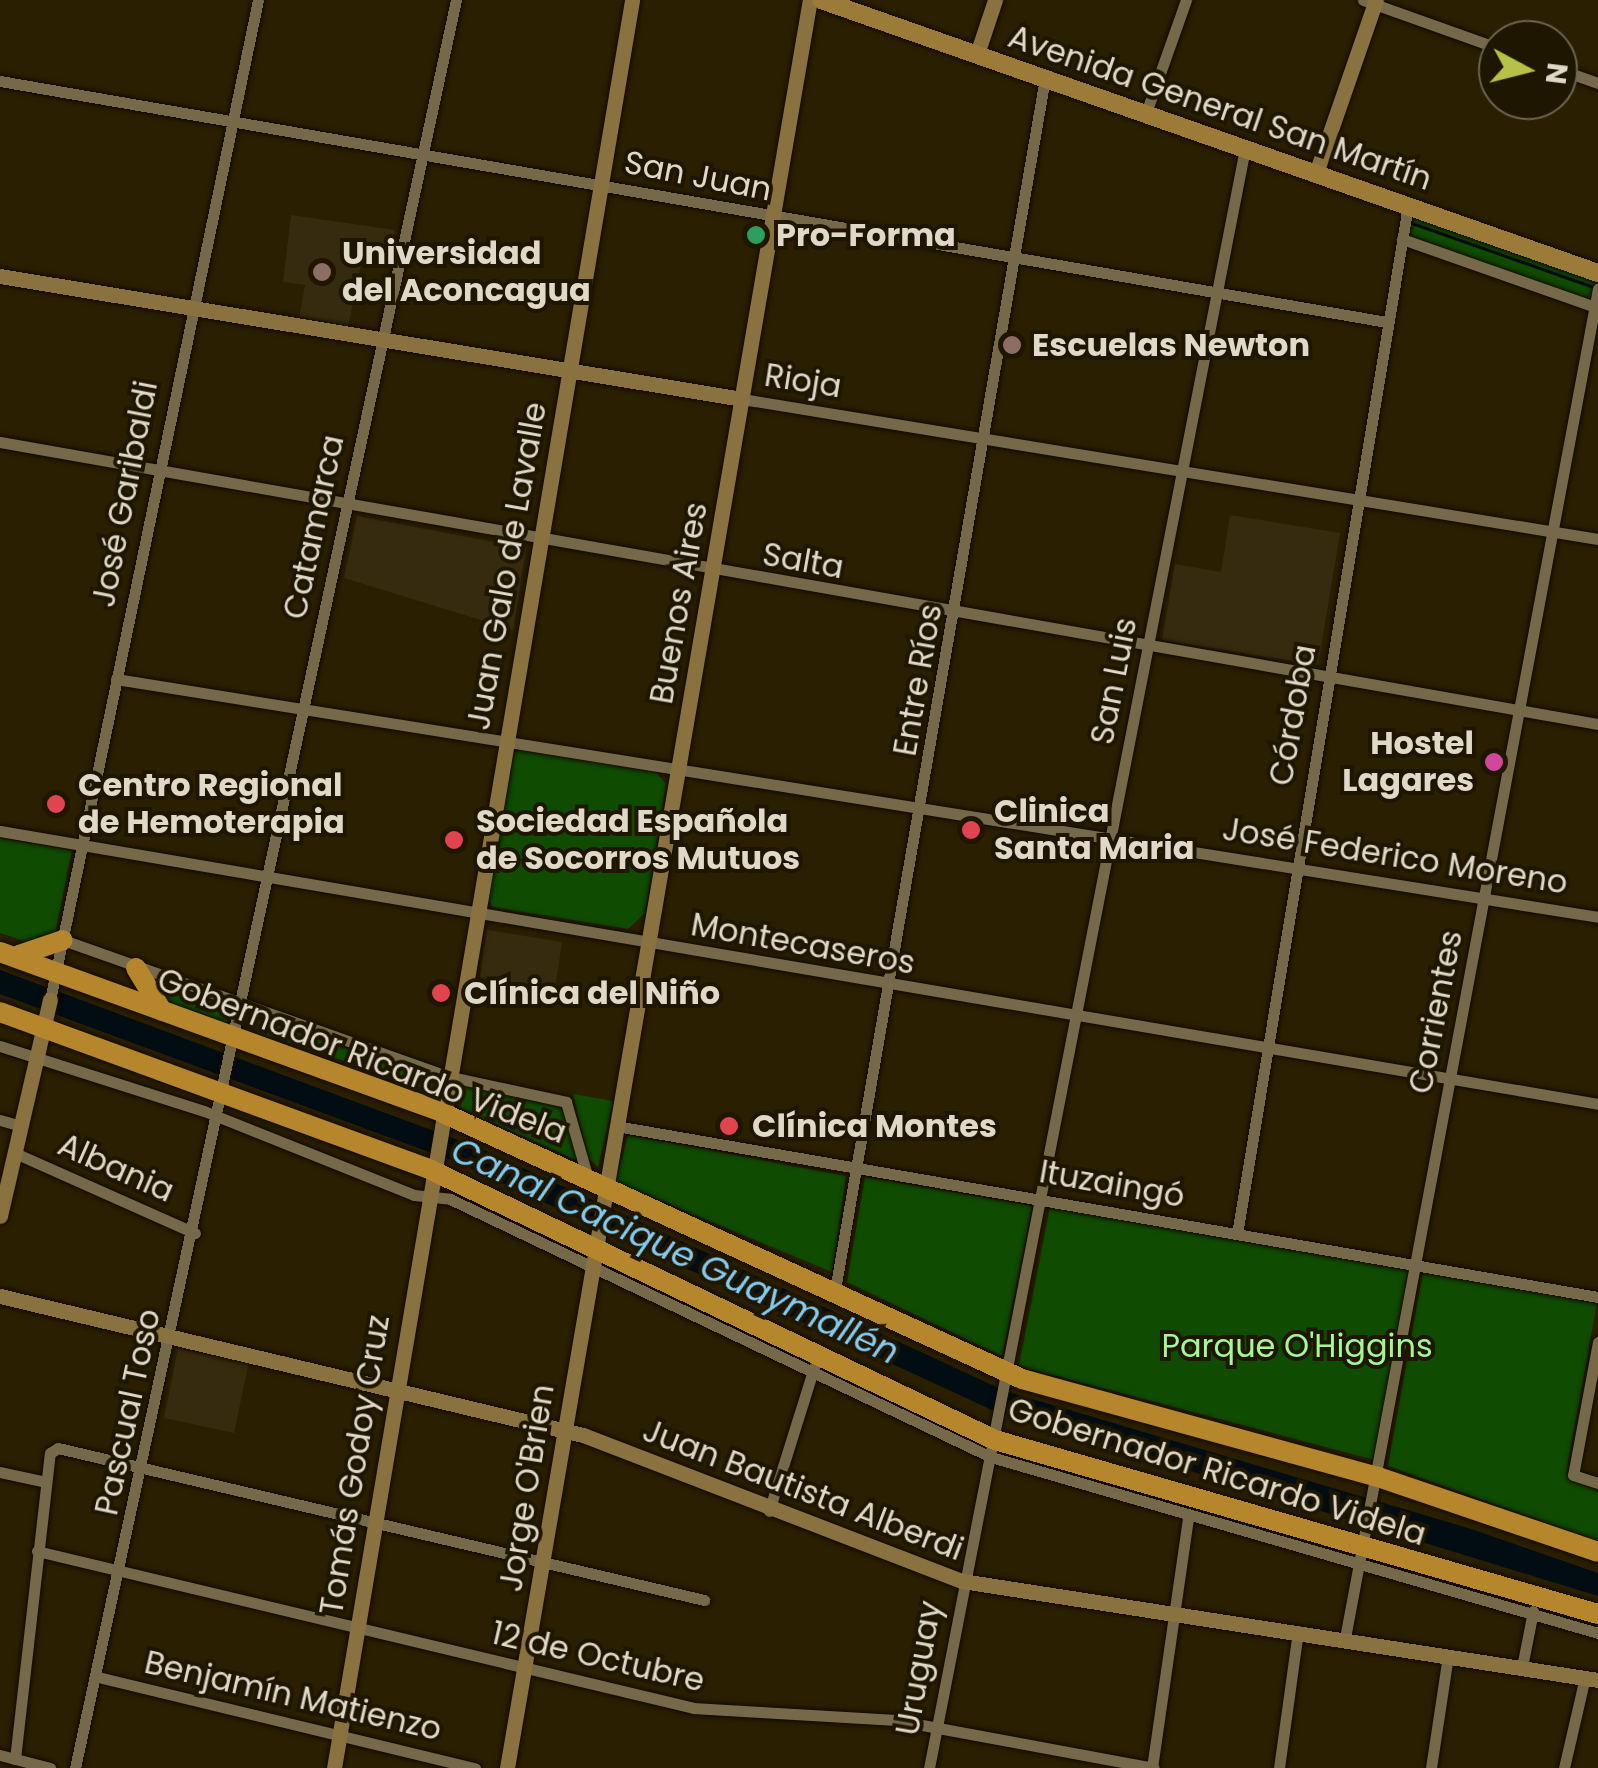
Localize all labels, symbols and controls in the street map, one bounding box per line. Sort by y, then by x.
street label: Avenida General San Martín [1003,17,1437,199]
north arrow [1478,20,1578,120]
text: N [1536,61,1577,86]
street label: San Juan [621,143,775,209]
place label: Pro-Forma [776,216,956,254]
marker: Pro-Forma [745,224,767,246]
place label: Universidad del Aconcagua [342,235,591,310]
marker: Universidad del Aconcagua [311,261,333,283]
place label: Escuelas Newton [1032,326,1310,364]
marker: Escuelas Newton [1001,334,1023,356]
street label: Rioja [762,356,844,406]
street label: José Garibaldi [84,378,166,610]
street label: Juan Galo de Lavalle [459,399,555,733]
street label: Catamarca [276,431,352,623]
street label: Buenos Aires [642,499,716,707]
street label: Salta [760,535,846,587]
street label: Entre Ríos [886,601,950,759]
street label: San Luis [1083,614,1145,748]
street label: Córdoba [1262,642,1324,788]
place label: Hostel Lagares [1342,725,1474,800]
marker: Hostel Lagares [1483,751,1505,773]
place label: Centro Regional de Hemoterapia [78,767,345,842]
marker: Centro Regional de Hemoterapia [43,791,69,817]
place label: Clinica Santa Maria [994,793,1194,868]
place label: Sociedad Española de Socorros Mutuos [476,803,800,878]
street label: José Federico Moreno [1220,810,1570,902]
marker: Clinica Santa Maria [958,817,984,843]
marker: Sociedad Española de Socorros Mutuos [441,827,467,853]
street label: Montecaseros [688,905,918,983]
street label: Corrientes [1401,927,1471,1097]
street label: Gobernador Ricardo Videla [152,960,572,1152]
place label: Clínica del Niño [464,974,720,1012]
marker: Clínica del Niño [428,980,454,1006]
place label: Clínica Montes [752,1107,997,1145]
marker: Clínica Montes [716,1113,742,1139]
street label: Albania [52,1126,180,1210]
water label: Canal Cacique Guaymallén [445,1129,905,1373]
street label: Ituzaingó [1036,1152,1188,1216]
street label: Pascual Toso [87,1305,169,1519]
street label: Tomás Godoy Cruz [312,1312,398,1618]
park label: Parque O'Higgins [1161,1327,1433,1365]
street label: Jorge O'Brien [492,1382,562,1594]
street label: Gobernador Ricardo Videla [1003,1390,1431,1554]
street label: Juan Bautista Alberdi [637,1411,969,1569]
street label: Uruguay [888,1598,950,1738]
street label: 12 de Octubre [488,1614,708,1700]
street label: Benjamín Matienzo [141,1643,445,1749]

